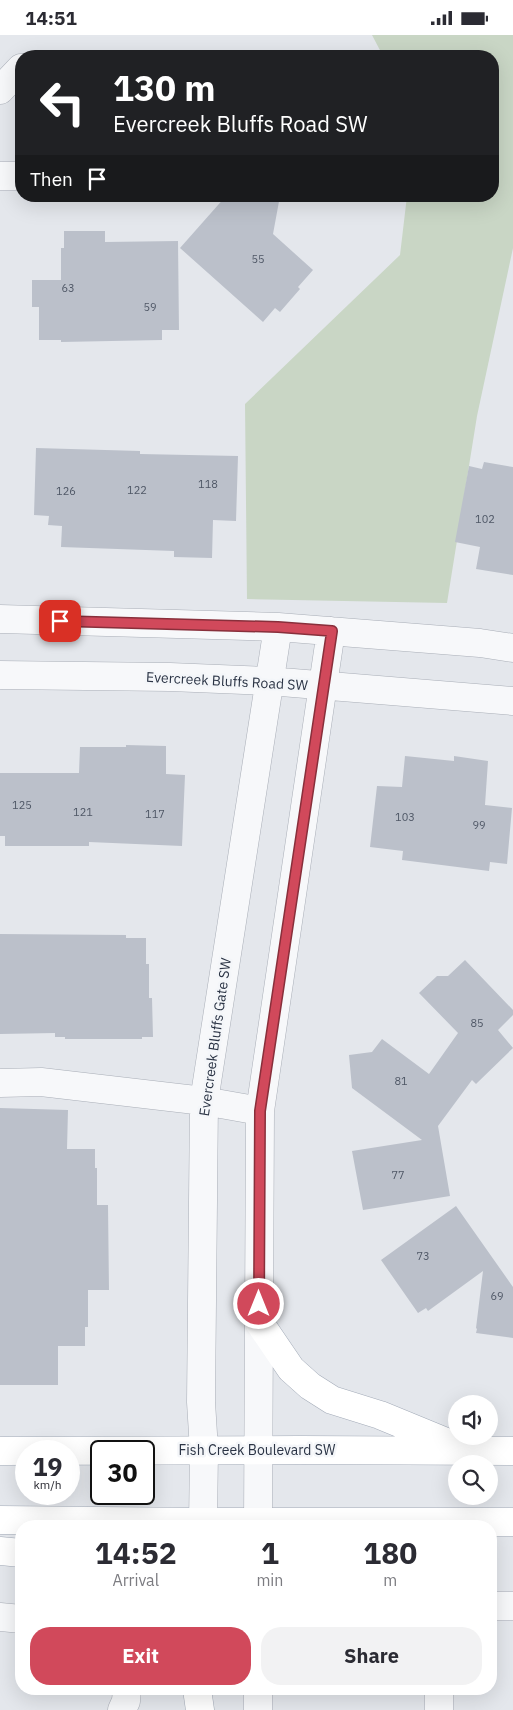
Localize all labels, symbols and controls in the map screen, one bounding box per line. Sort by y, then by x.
text: 14:51 [25,6,77,30]
text: 130 m [113,65,216,111]
icon: left [30,70,95,135]
text: Evercreek Bluffs Road SW [113,109,368,138]
icon: arrive [83,165,111,193]
text: Then [30,167,73,191]
house number: 55 [251,252,265,266]
house number: 63 [61,281,75,295]
house number: 59 [143,300,157,314]
house number: 118 [198,477,218,491]
house number: 122 [127,483,147,497]
house number: 126 [56,484,76,498]
house number: 102 [475,512,495,526]
pin [39,600,81,642]
icon: arrive [46,607,74,635]
street label: Evercreek Bluffs Road SW [146,668,309,694]
house number: 125 [12,798,32,812]
house number: 121 [73,805,93,819]
house number: 117 [145,807,165,821]
house number: 103 [395,810,415,824]
house number: 99 [472,818,486,832]
street label: Evercreek Bluffs Gate SW [195,956,235,1117]
house number: 85 [470,1016,484,1030]
house number: 81 [394,1074,408,1088]
house number: 77 [391,1168,405,1182]
house number: 73 [416,1249,430,1263]
position arrow [232,1277,284,1329]
house number: 69 [490,1289,504,1303]
map controls [448,1395,498,1505]
button: sound [448,1395,498,1445]
speed limit sign: 30 [90,1440,155,1505]
street label: Fish Creek Boulevard SW [179,1441,336,1459]
text: 19 [32,1450,63,1483]
button: search [448,1455,498,1505]
text: km/h [33,1477,62,1492]
text: 14:52 [95,1533,177,1572]
text: 1 [261,1533,279,1572]
text: 180 [363,1533,417,1572]
text: Arrival [112,1570,159,1590]
text: min [256,1570,283,1590]
text: m [383,1570,397,1590]
button: Exit [30,1627,251,1685]
button: Share [261,1627,482,1685]

